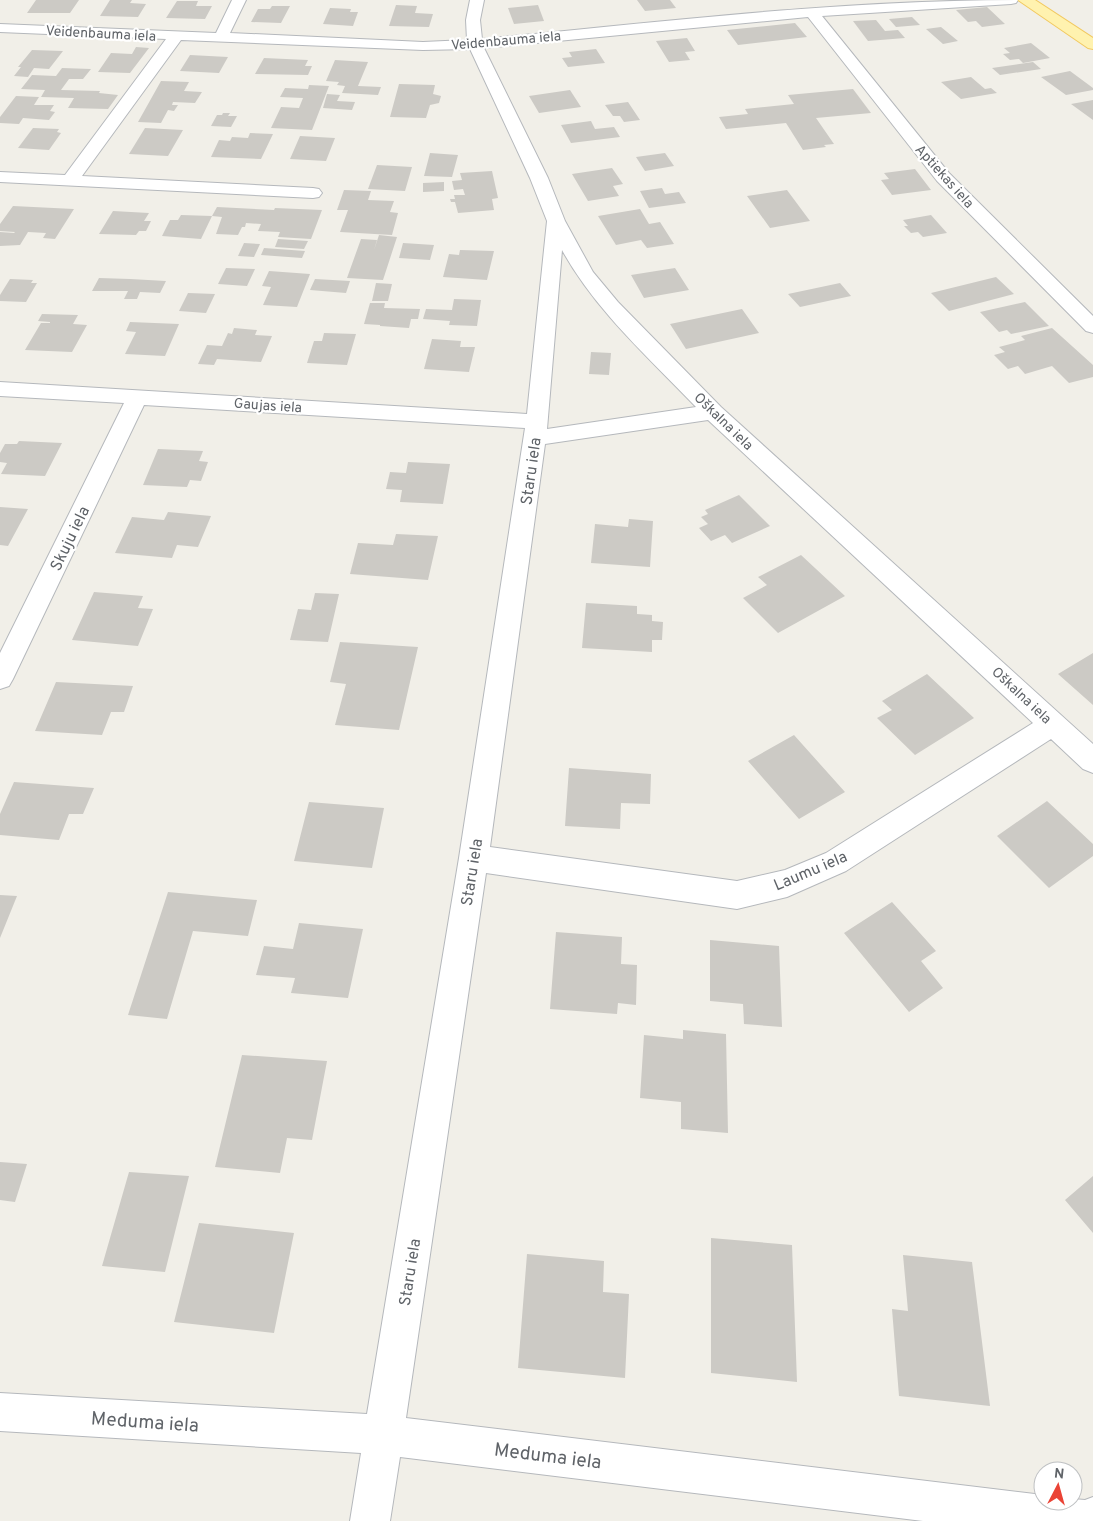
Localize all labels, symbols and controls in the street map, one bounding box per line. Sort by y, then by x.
street label: Veidenbauma iela [45,23,157,46]
street label: Veidenbauma iela [450,28,562,55]
street label: Aptiekas iela [911,142,977,212]
street label: Oškalna iela [690,390,756,454]
street label: Gaujas iela [233,396,303,417]
street label: Staru iela [517,436,547,506]
street label: Skuju iela [47,503,95,575]
street label: Oškalna iela [988,664,1054,728]
street label: Staru iela [458,837,488,907]
street label: Laumu iela [771,847,851,896]
street label: Staru iela [396,1237,426,1307]
street label: Meduma iela [90,1407,200,1439]
street label: Meduma iela [493,1438,603,1475]
north arrow [1033,1461,1083,1511]
text: N [1053,1466,1065,1484]

